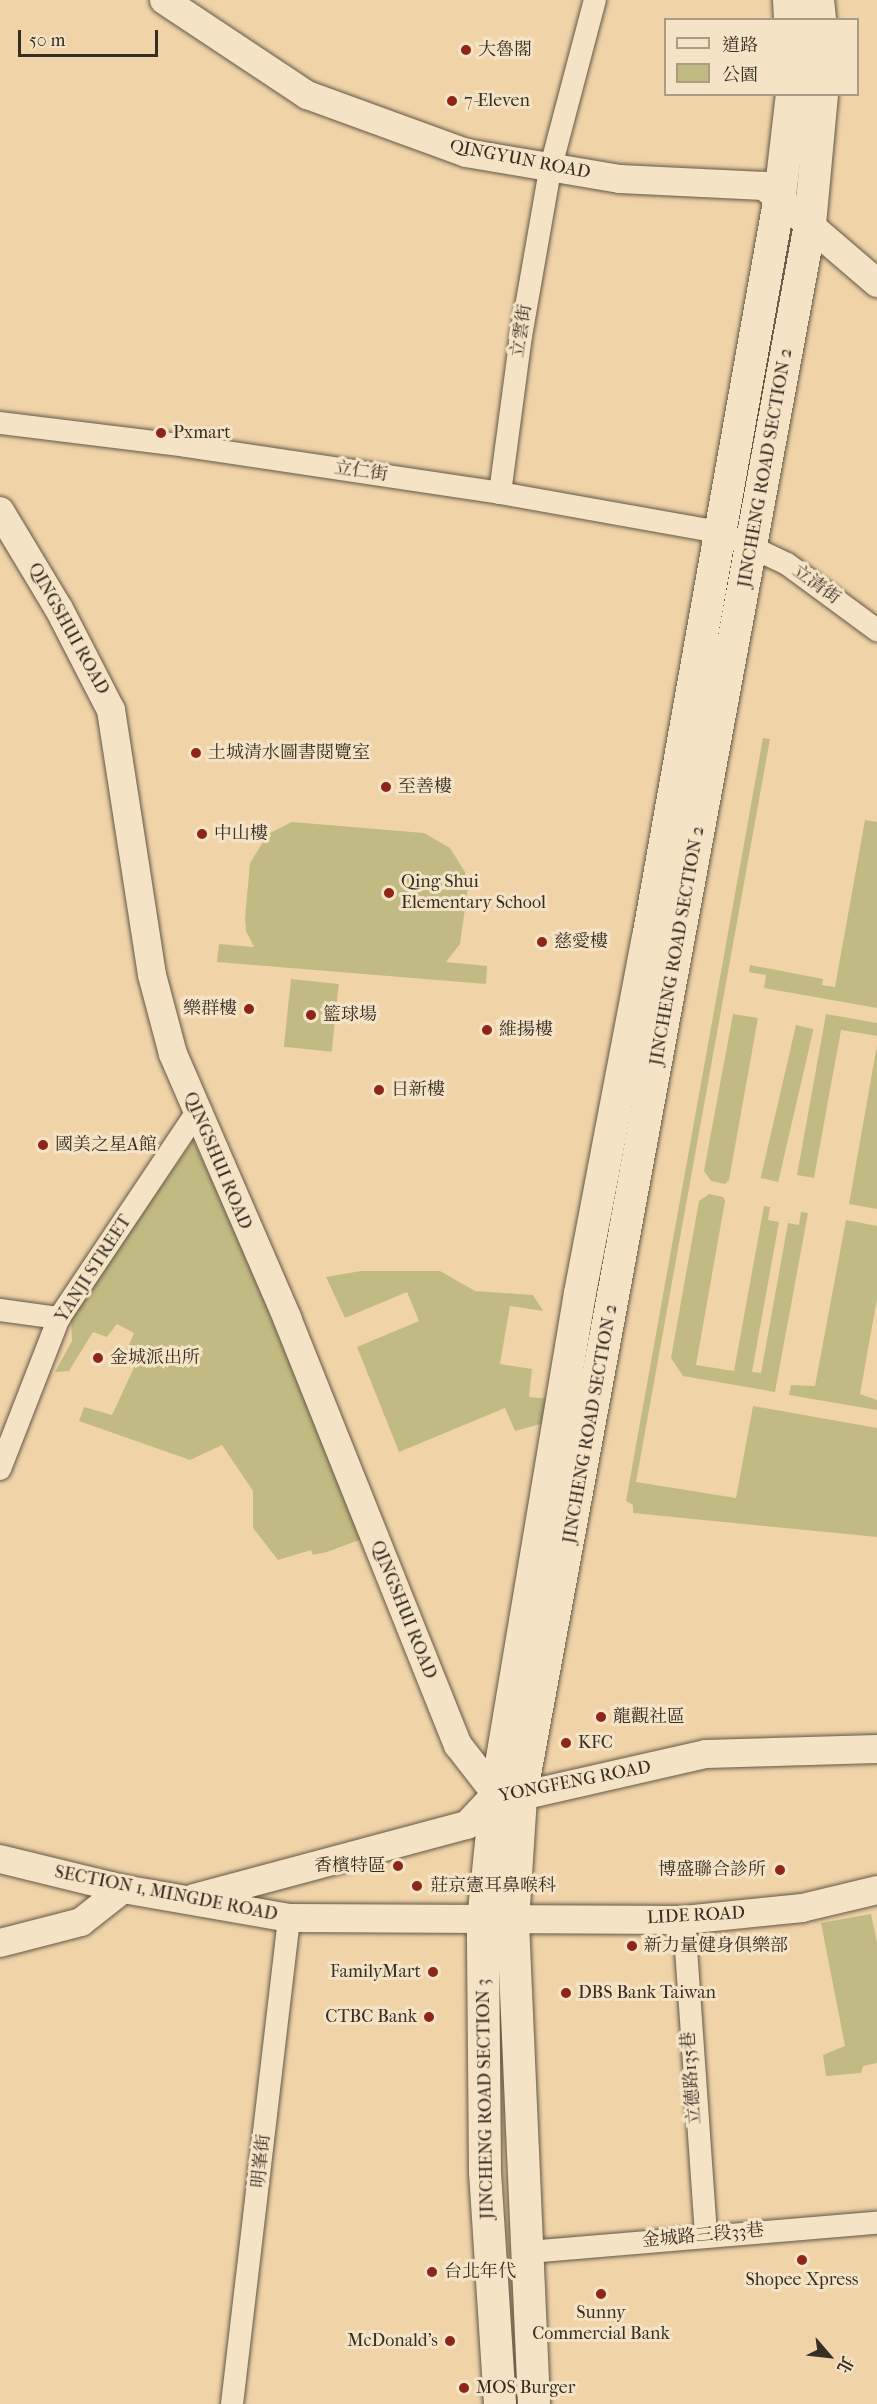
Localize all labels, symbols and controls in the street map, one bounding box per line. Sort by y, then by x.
scale bar [21,18,160,56]
legend [664,18,859,96]
text: 50 m [29,30,65,51]
text: 道路 [722,35,758,56]
place label: 大魯閣 [478,39,532,61]
marker: 大魯閣 [459,43,473,57]
text: 公園 [722,65,758,86]
place label: 7-Eleven [464,90,530,112]
marker: 7-Eleven [445,94,459,108]
street label: QINGYUN ROAD [448,136,592,184]
street label: 立雲街 [507,303,537,359]
street label: JINCHENG ROAD SECTION 2 [734,347,798,589]
place label: Pxmart [173,422,231,444]
marker: Pxmart [154,426,168,440]
street label: 立仁街 [333,458,389,486]
street label: QINGSHUI ROAD [23,559,113,699]
street label: 立清街 [788,560,844,610]
place label: 土城清水圖書閱覽室 [208,742,370,764]
marker: 土城清水圖書閱覽室 [189,746,203,760]
place label: 至善樓 [398,776,452,798]
marker: 至善樓 [379,780,393,794]
place label: 中山樓 [214,823,268,845]
street label: JINCHENG ROAD SECTION 2 [646,825,710,1067]
marker: 中山樓 [195,827,209,841]
place label: Qing Shui Elementary School [401,872,546,914]
marker: Qing Shui Elementary School [382,886,396,900]
place label: 慈愛樓 [554,931,608,953]
marker: 慈愛樓 [535,935,549,949]
place label: 樂群樓 [183,998,237,1020]
marker: 樂群樓 [242,1002,256,1016]
place label: 籃球場 [323,1004,377,1026]
marker: 籃球場 [304,1008,318,1022]
place label: 維揚樓 [499,1019,553,1041]
marker: 維揚樓 [480,1023,494,1037]
place label: 日新樓 [391,1079,445,1101]
marker: 日新樓 [372,1083,386,1097]
street label: QINGSHUI ROAD [178,1089,256,1233]
place label: 國美之星A館 [55,1134,157,1156]
marker: 國美之星A館 [36,1138,50,1152]
street label: YANJI STREET [51,1211,137,1327]
street label: JINCHENG ROAD SECTION 2 [559,1303,623,1545]
place label: 金城派出所 [110,1347,200,1369]
marker: 金城派出所 [91,1351,105,1365]
street label: QINGSHUI ROAD [365,1538,441,1682]
place label: 龍觀社區 [613,1706,685,1728]
marker: 龍觀社區 [594,1710,608,1724]
place label: KFC [578,1732,613,1754]
marker: KFC [559,1736,573,1750]
street label: YONGFENG ROAD [497,1757,653,1807]
place label: 香檳特區 [314,1855,386,1877]
marker: 香檳特區 [391,1859,405,1873]
place label: 博盛聯合診所 [658,1859,766,1881]
marker: 博盛聯合診所 [771,1861,789,1879]
street label: SECTION 1, MINGDE ROAD [53,1862,279,1926]
place label: 莊京憲耳鼻喉科 [430,1875,556,1897]
marker: 莊京憲耳鼻喉科 [408,1877,426,1895]
street label: LIDE ROAD [646,1903,746,1929]
place label: 新力量健身俱樂部 [644,1935,788,1957]
marker: 新力量健身俱樂部 [625,1939,639,1953]
place label: FamilyMart [330,1961,421,1983]
marker: FamilyMart [426,1965,440,1979]
street label: JINCHENG ROAD SECTION 3 [473,1978,499,2220]
place label: DBS Bank Taiwan [578,1982,716,2004]
marker: DBS Bank Taiwan [559,1986,573,2000]
place label: CTBC Bank [325,2006,417,2028]
marker: CTBC Bank [422,2010,436,2024]
street label: 立德路135巷 [678,2031,706,2125]
street label: 明峯街 [248,2133,276,2189]
street label: 金城路三段33巷 [641,2220,765,2252]
marker: Shopee Xpress [795,2253,809,2267]
place label: 台北年代 [444,2261,516,2283]
marker: 台北年代 [425,2265,439,2279]
place label: Shopee Xpress [746,2269,858,2291]
marker: Sunny Commercial Bank [594,2287,608,2301]
place label: Sunny Commercial Bank [532,2303,670,2346]
north arrow [799,2326,859,2386]
place label: McDonald's [347,2330,438,2352]
marker: McDonald's [443,2334,457,2348]
text: 北 [833,2353,857,2376]
place label: MOS Burger [476,2377,575,2399]
marker: MOS Burger [457,2381,471,2395]

